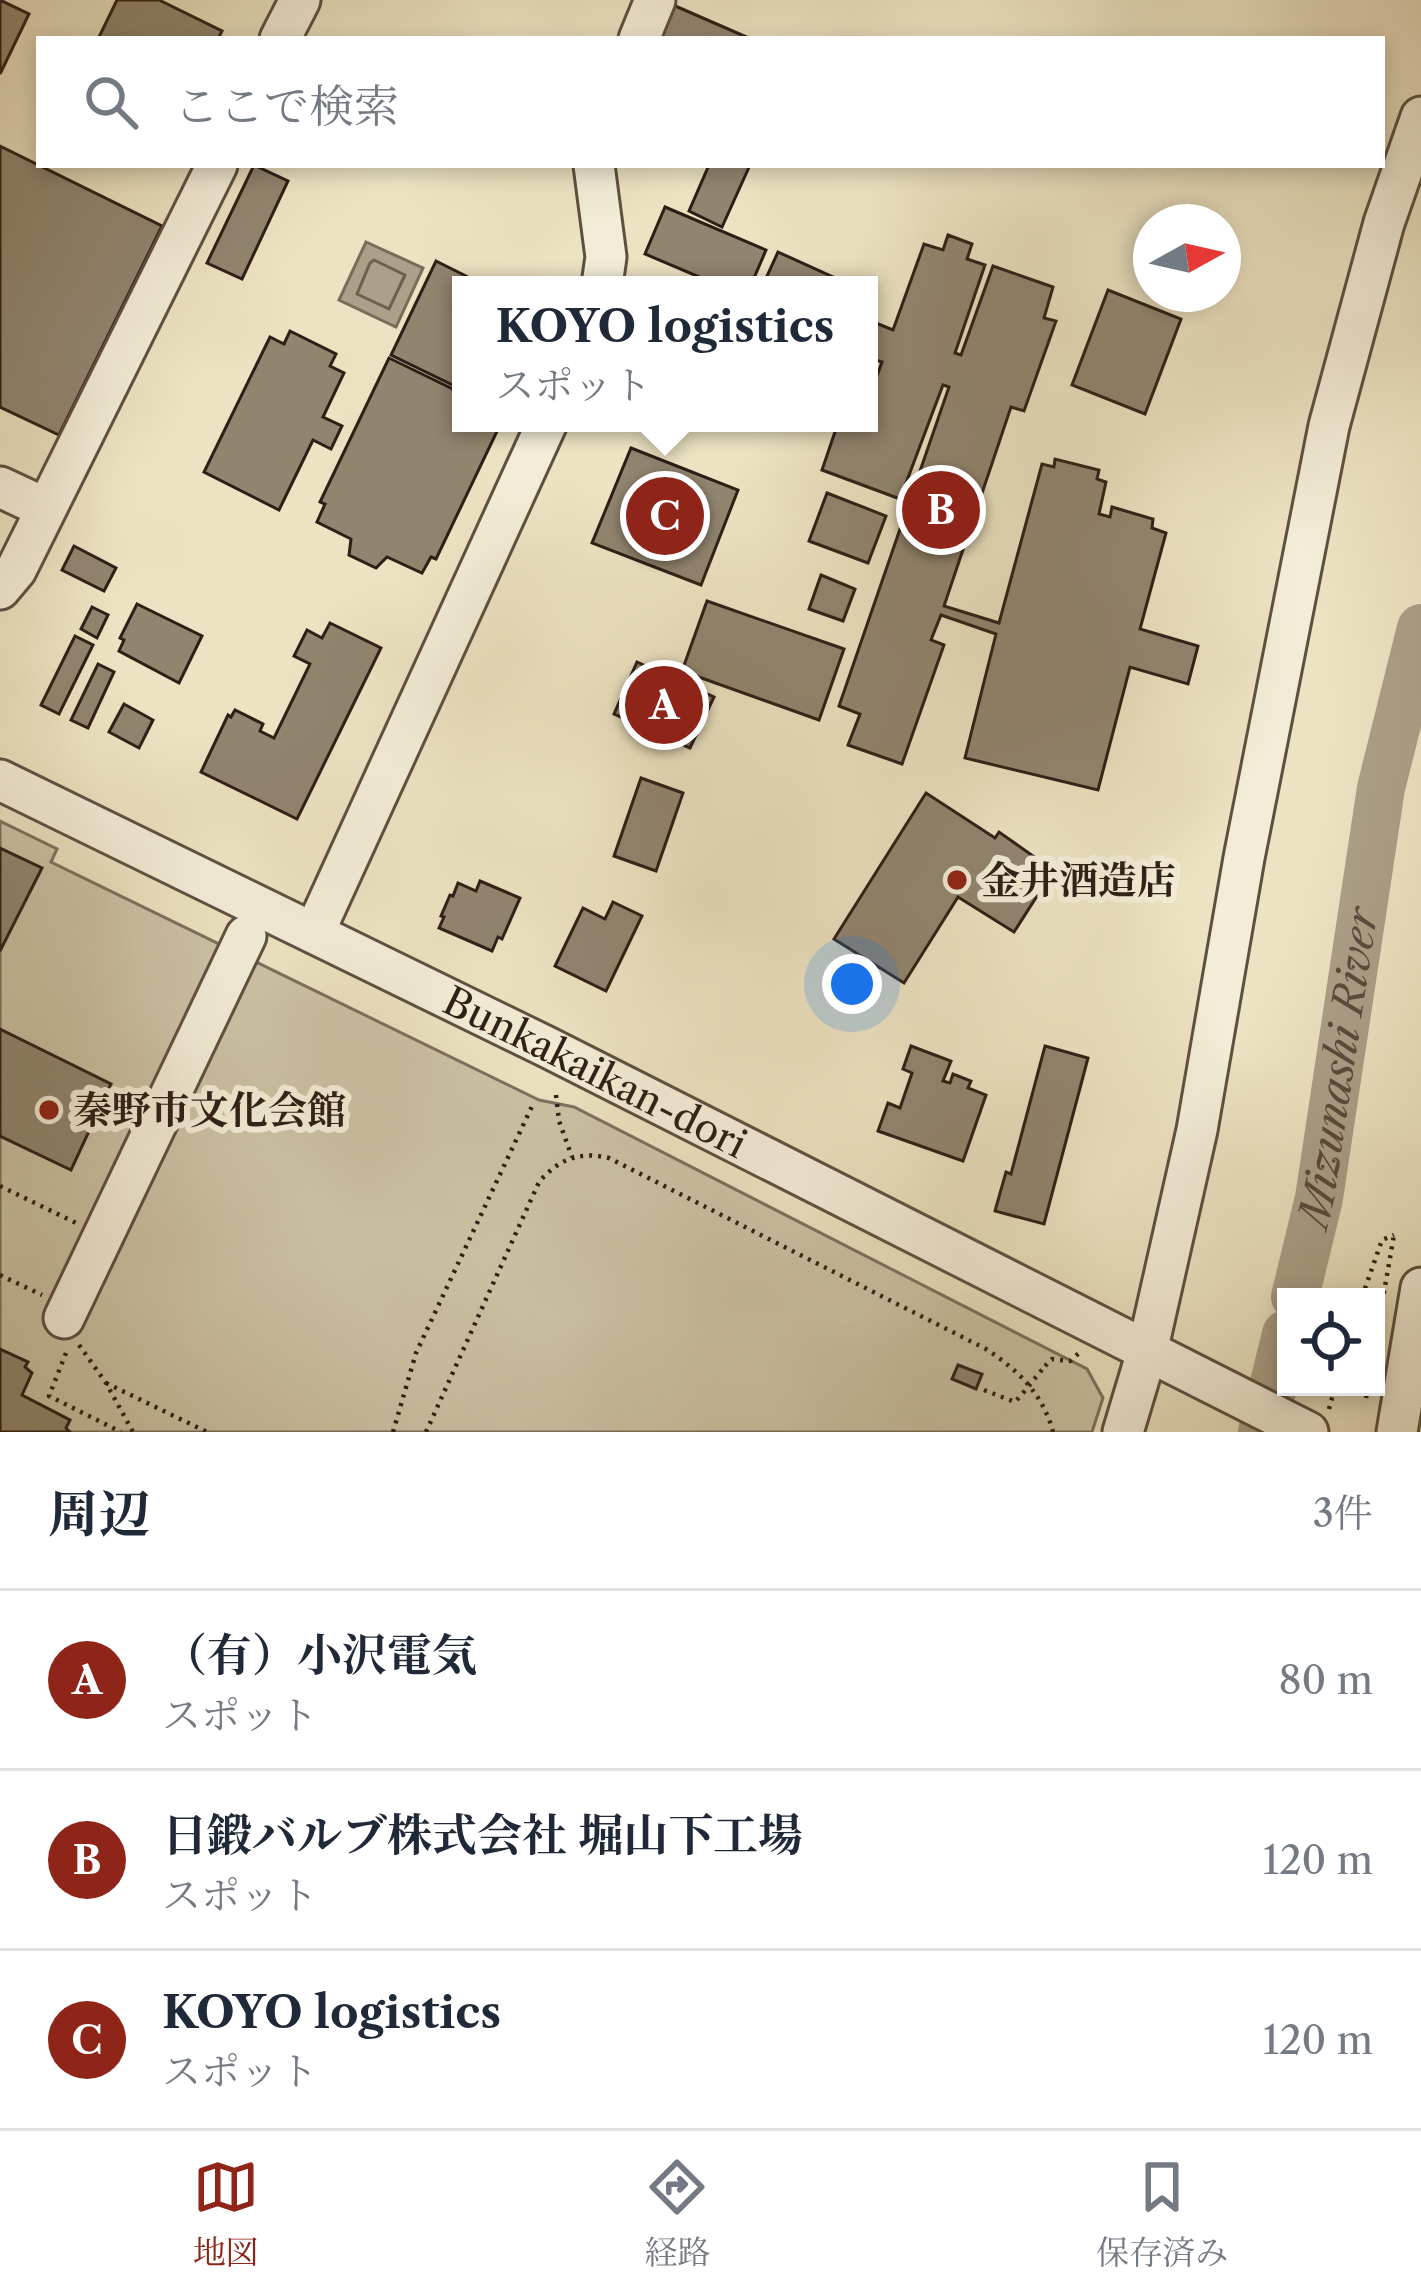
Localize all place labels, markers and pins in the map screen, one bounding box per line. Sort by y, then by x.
pin: B [902,465,980,555]
pin: C [626,471,704,561]
pin: A [625,660,703,750]
place label: 金井酒造店 [981,856,1176,904]
marker: 金井酒造店 [944,867,970,893]
place label: 秦野市文化会館 [73,1086,346,1134]
marker: 秦野市文化会館 [36,1097,62,1123]

